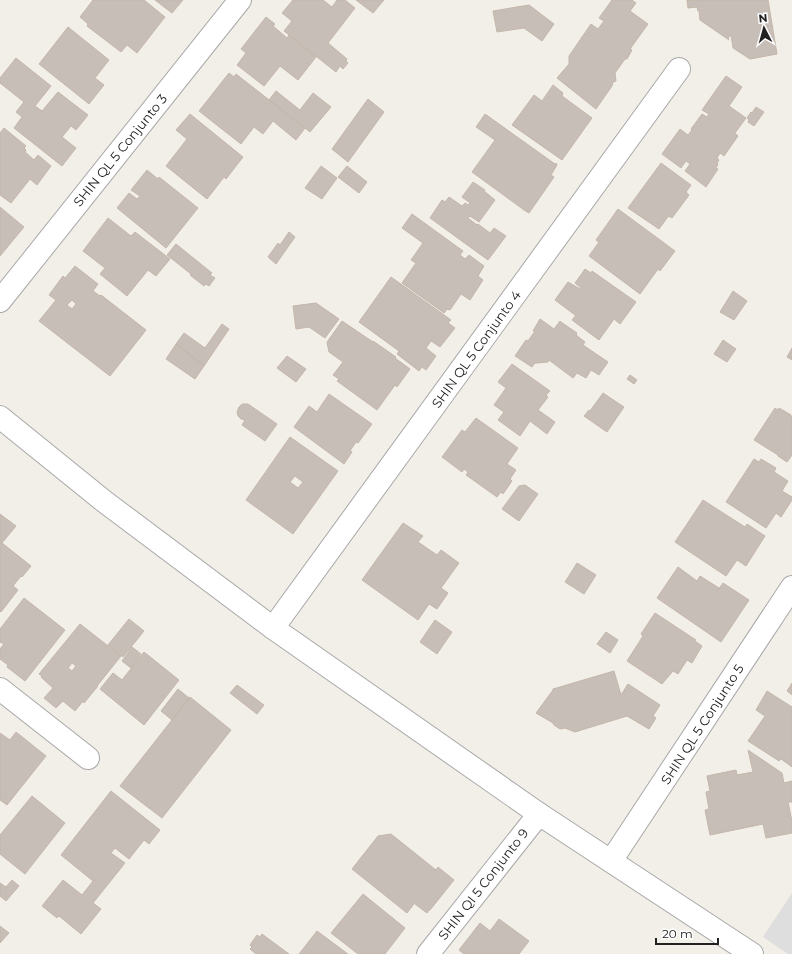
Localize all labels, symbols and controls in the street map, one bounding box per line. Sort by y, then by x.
north arrow [744,8,784,48]
text: N [758,11,768,25]
street label: SHIN QL 5 Conjunto 3 [70,91,170,209]
street label: SHIN QL 5 Conjunto 4 [428,287,524,411]
street label: SHIN QL 5 Conjunto 5 [657,661,747,787]
street label: SHIN QI 5 Conjunto 9 [435,825,532,943]
scale bar [656,920,718,946]
text: 20 m [662,926,693,941]

